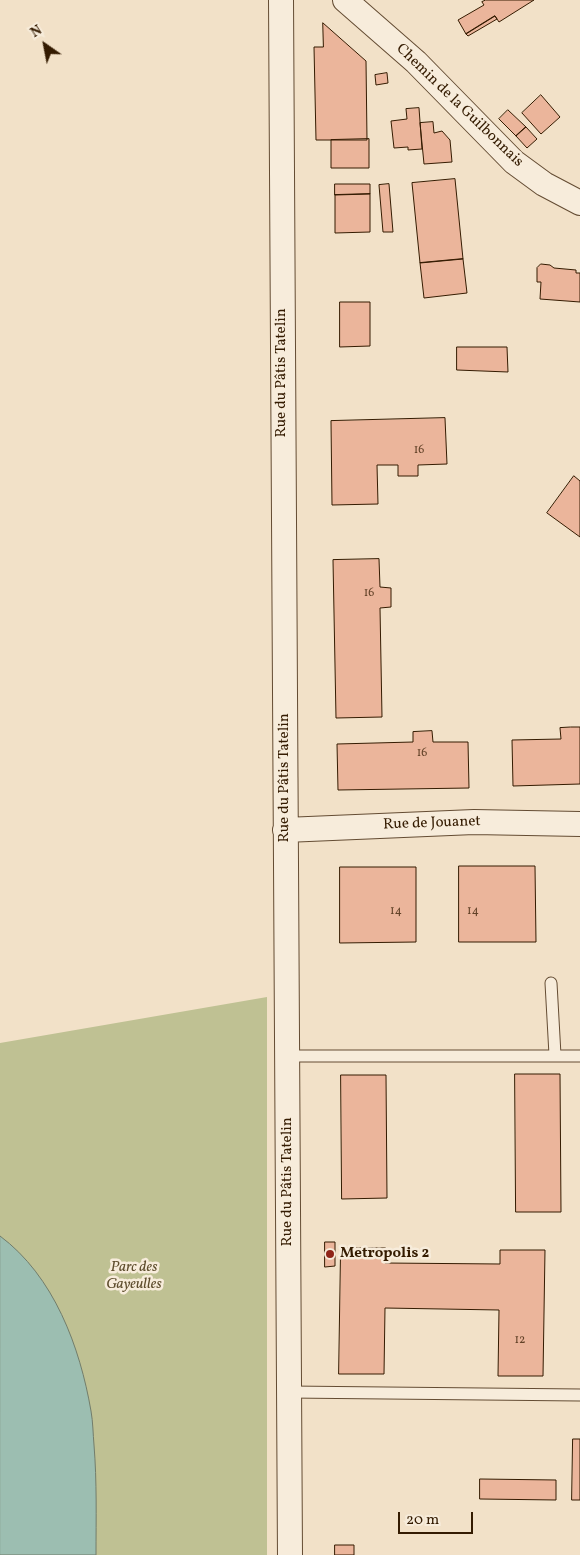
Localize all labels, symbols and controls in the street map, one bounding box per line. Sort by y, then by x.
north arrow [20,20,70,70]
text: N [27,21,46,43]
street label: Chemin de la Guilbonnais [392,40,526,172]
street label: Rue du Pâtis Tatelin [273,308,291,438]
house number: 16 [414,444,424,458]
house number: 16 [364,587,374,601]
street label: Rue du Pâtis Tatelin [276,713,294,843]
house number: 16 [417,747,427,761]
street label: Rue de Jouanet [383,813,481,835]
house number: 14 [390,905,402,919]
house number: 14 [467,905,479,919]
street label: Rue du Pâtis Tatelin [279,1117,297,1247]
place label: Metropolis 2 [340,1245,429,1263]
marker: Metropolis 2 [324,1248,336,1260]
park label: Parc des Gayeulles [106,1259,162,1294]
house number: 12 [514,1334,526,1348]
scale bar [400,1502,475,1534]
text: 20 m [406,1510,439,1531]

